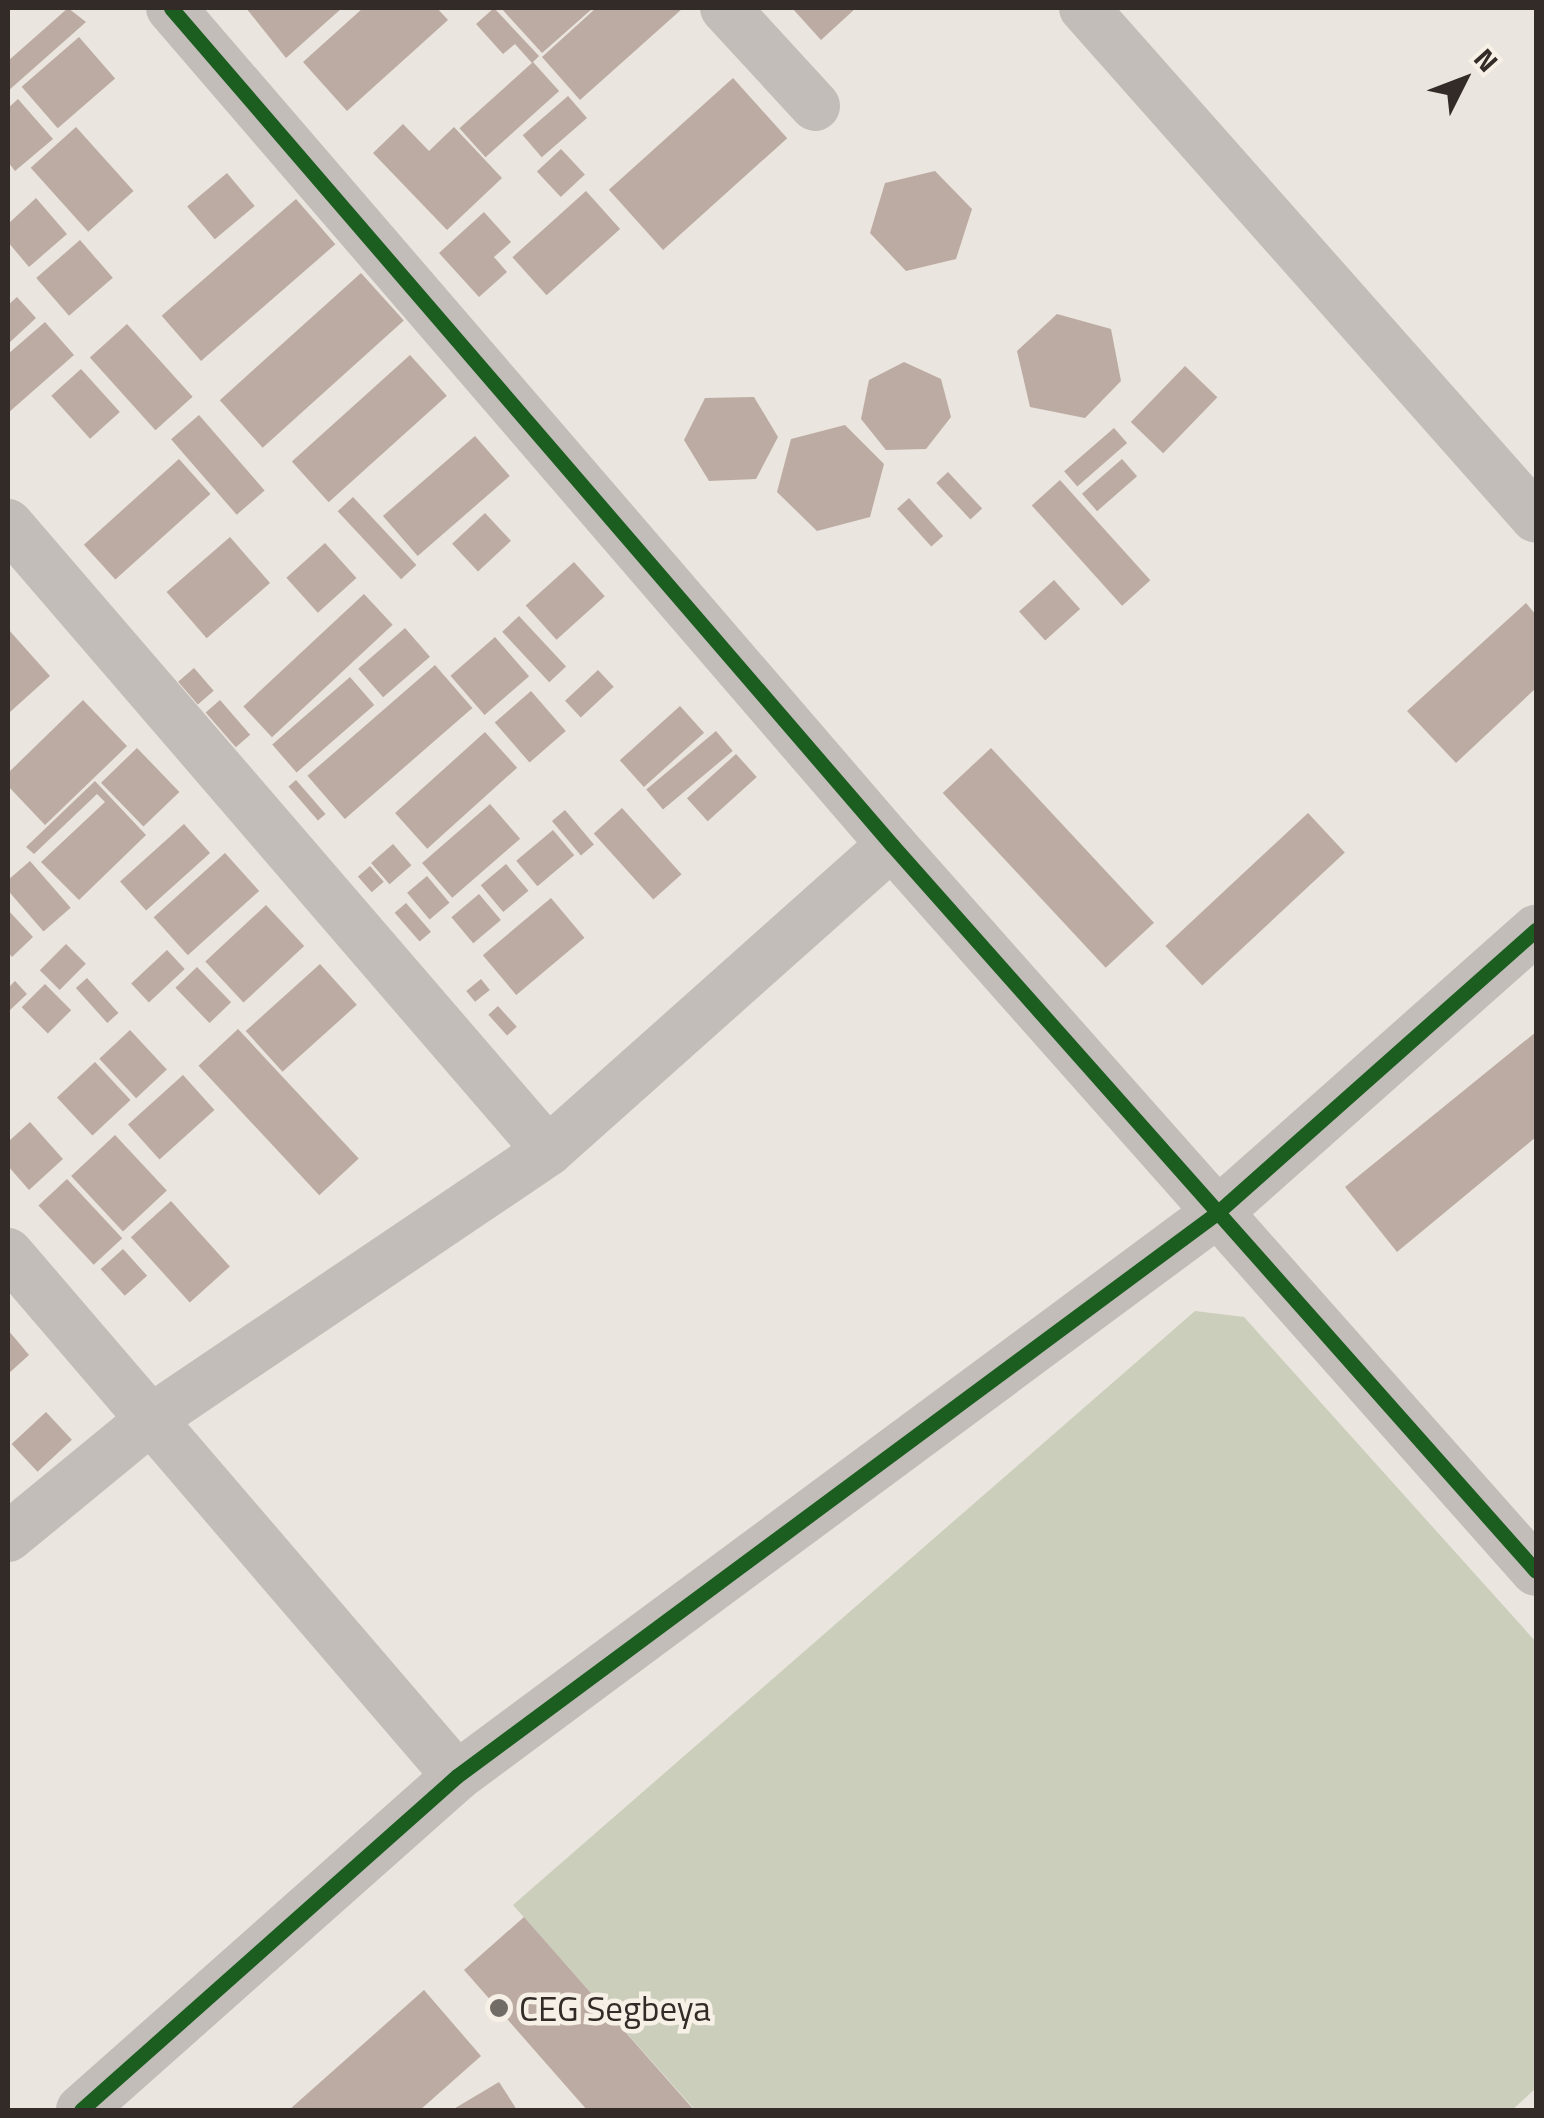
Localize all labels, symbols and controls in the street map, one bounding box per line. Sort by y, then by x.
north arrow [1414,30,1514,130]
text: N [1464,38,1509,81]
place label: CEG Segbeya [519,1987,711,2029]
marker: CEG Segbeya [488,1997,510,2019]

